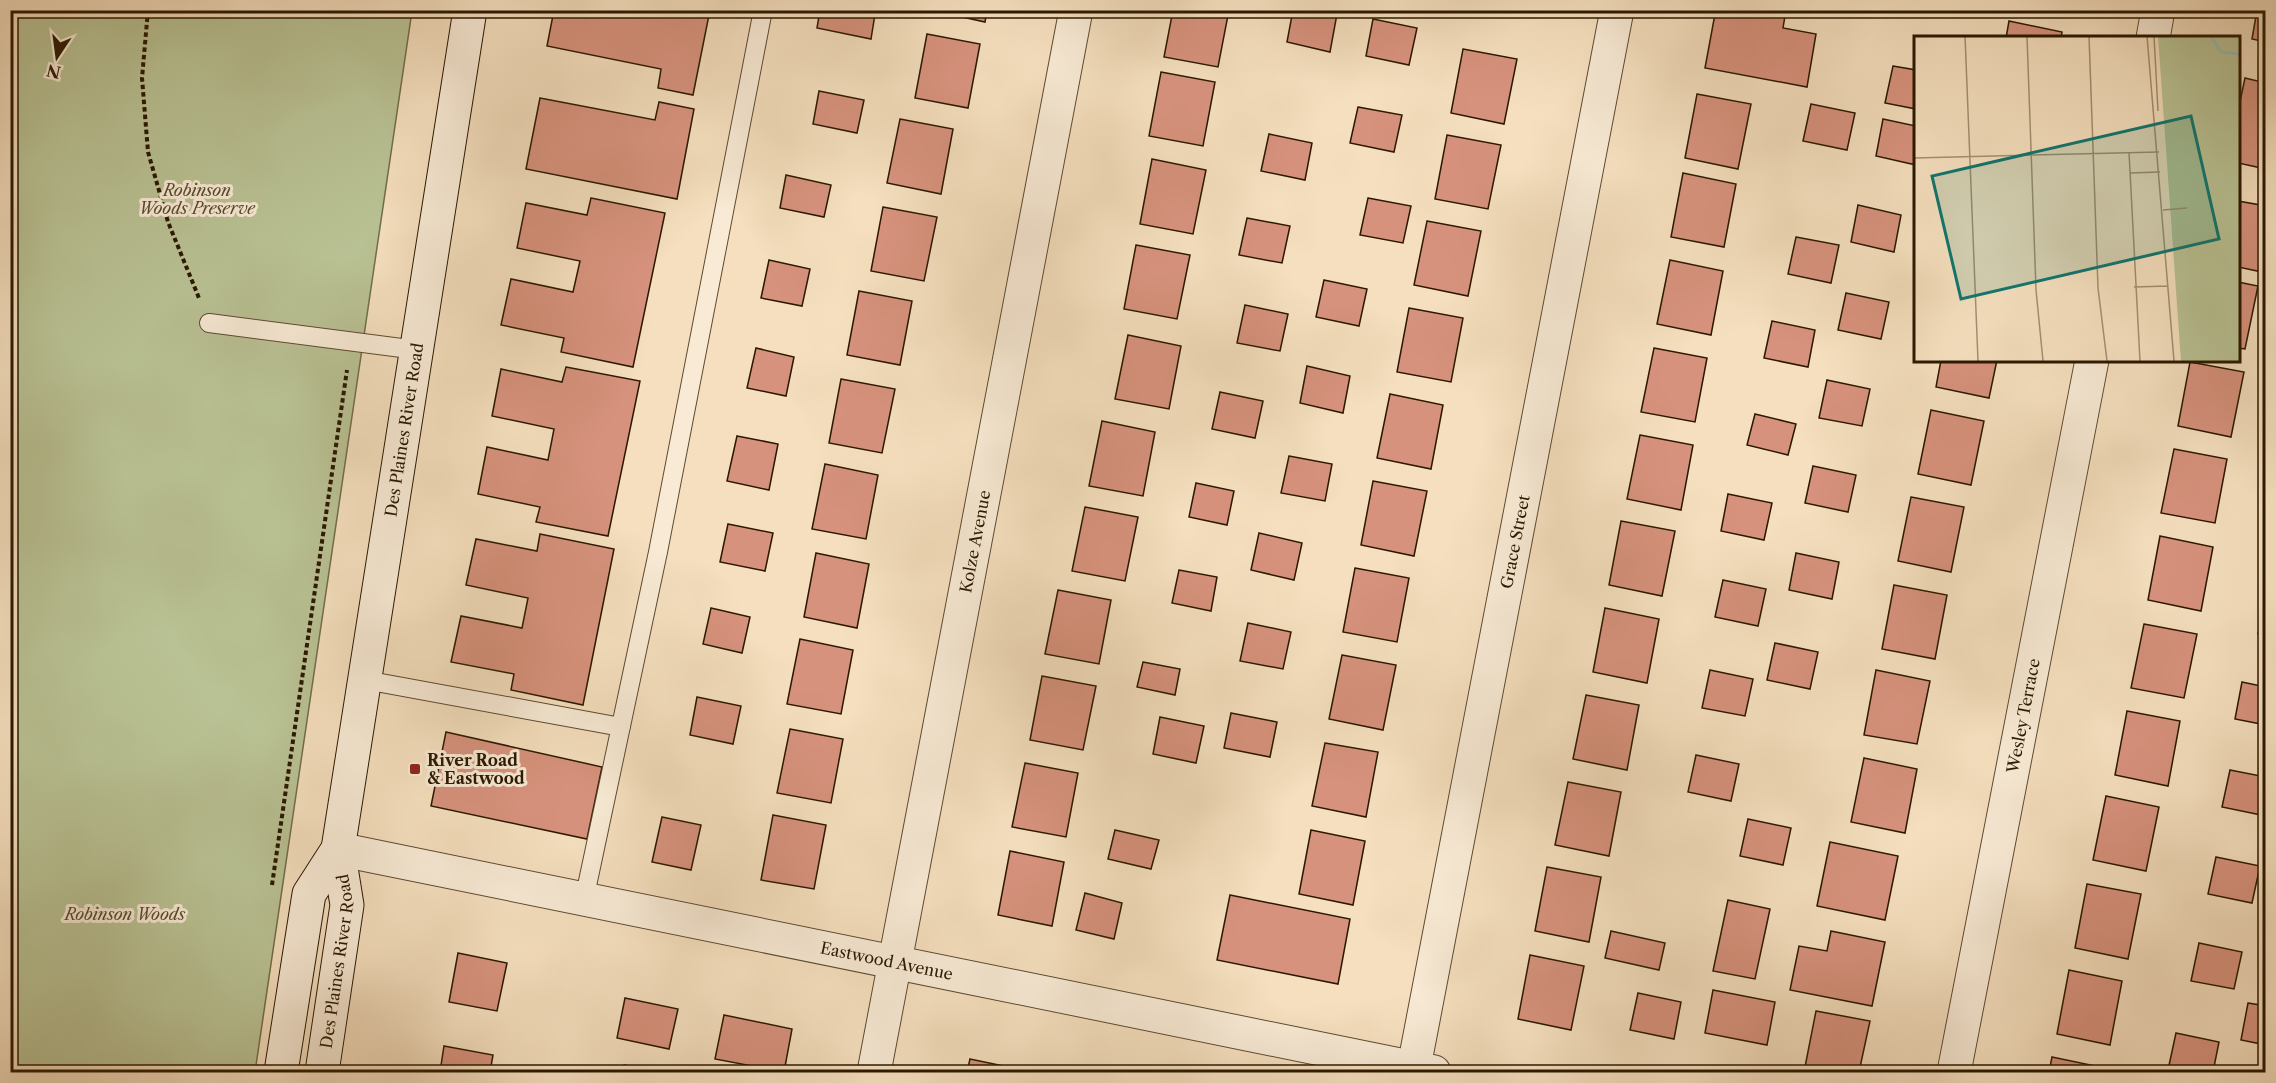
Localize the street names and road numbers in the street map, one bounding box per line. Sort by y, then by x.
street label: Des Plaines River Road [380,341,428,518]
street label: Kolze Avenue [955,488,994,595]
street label: Grace Street [1496,493,1534,590]
street label: Wesley Terrace [2002,657,2044,776]
street label: Des Plaines River Road [316,872,358,1050]
street label: Eastwood Avenue [819,937,955,984]

